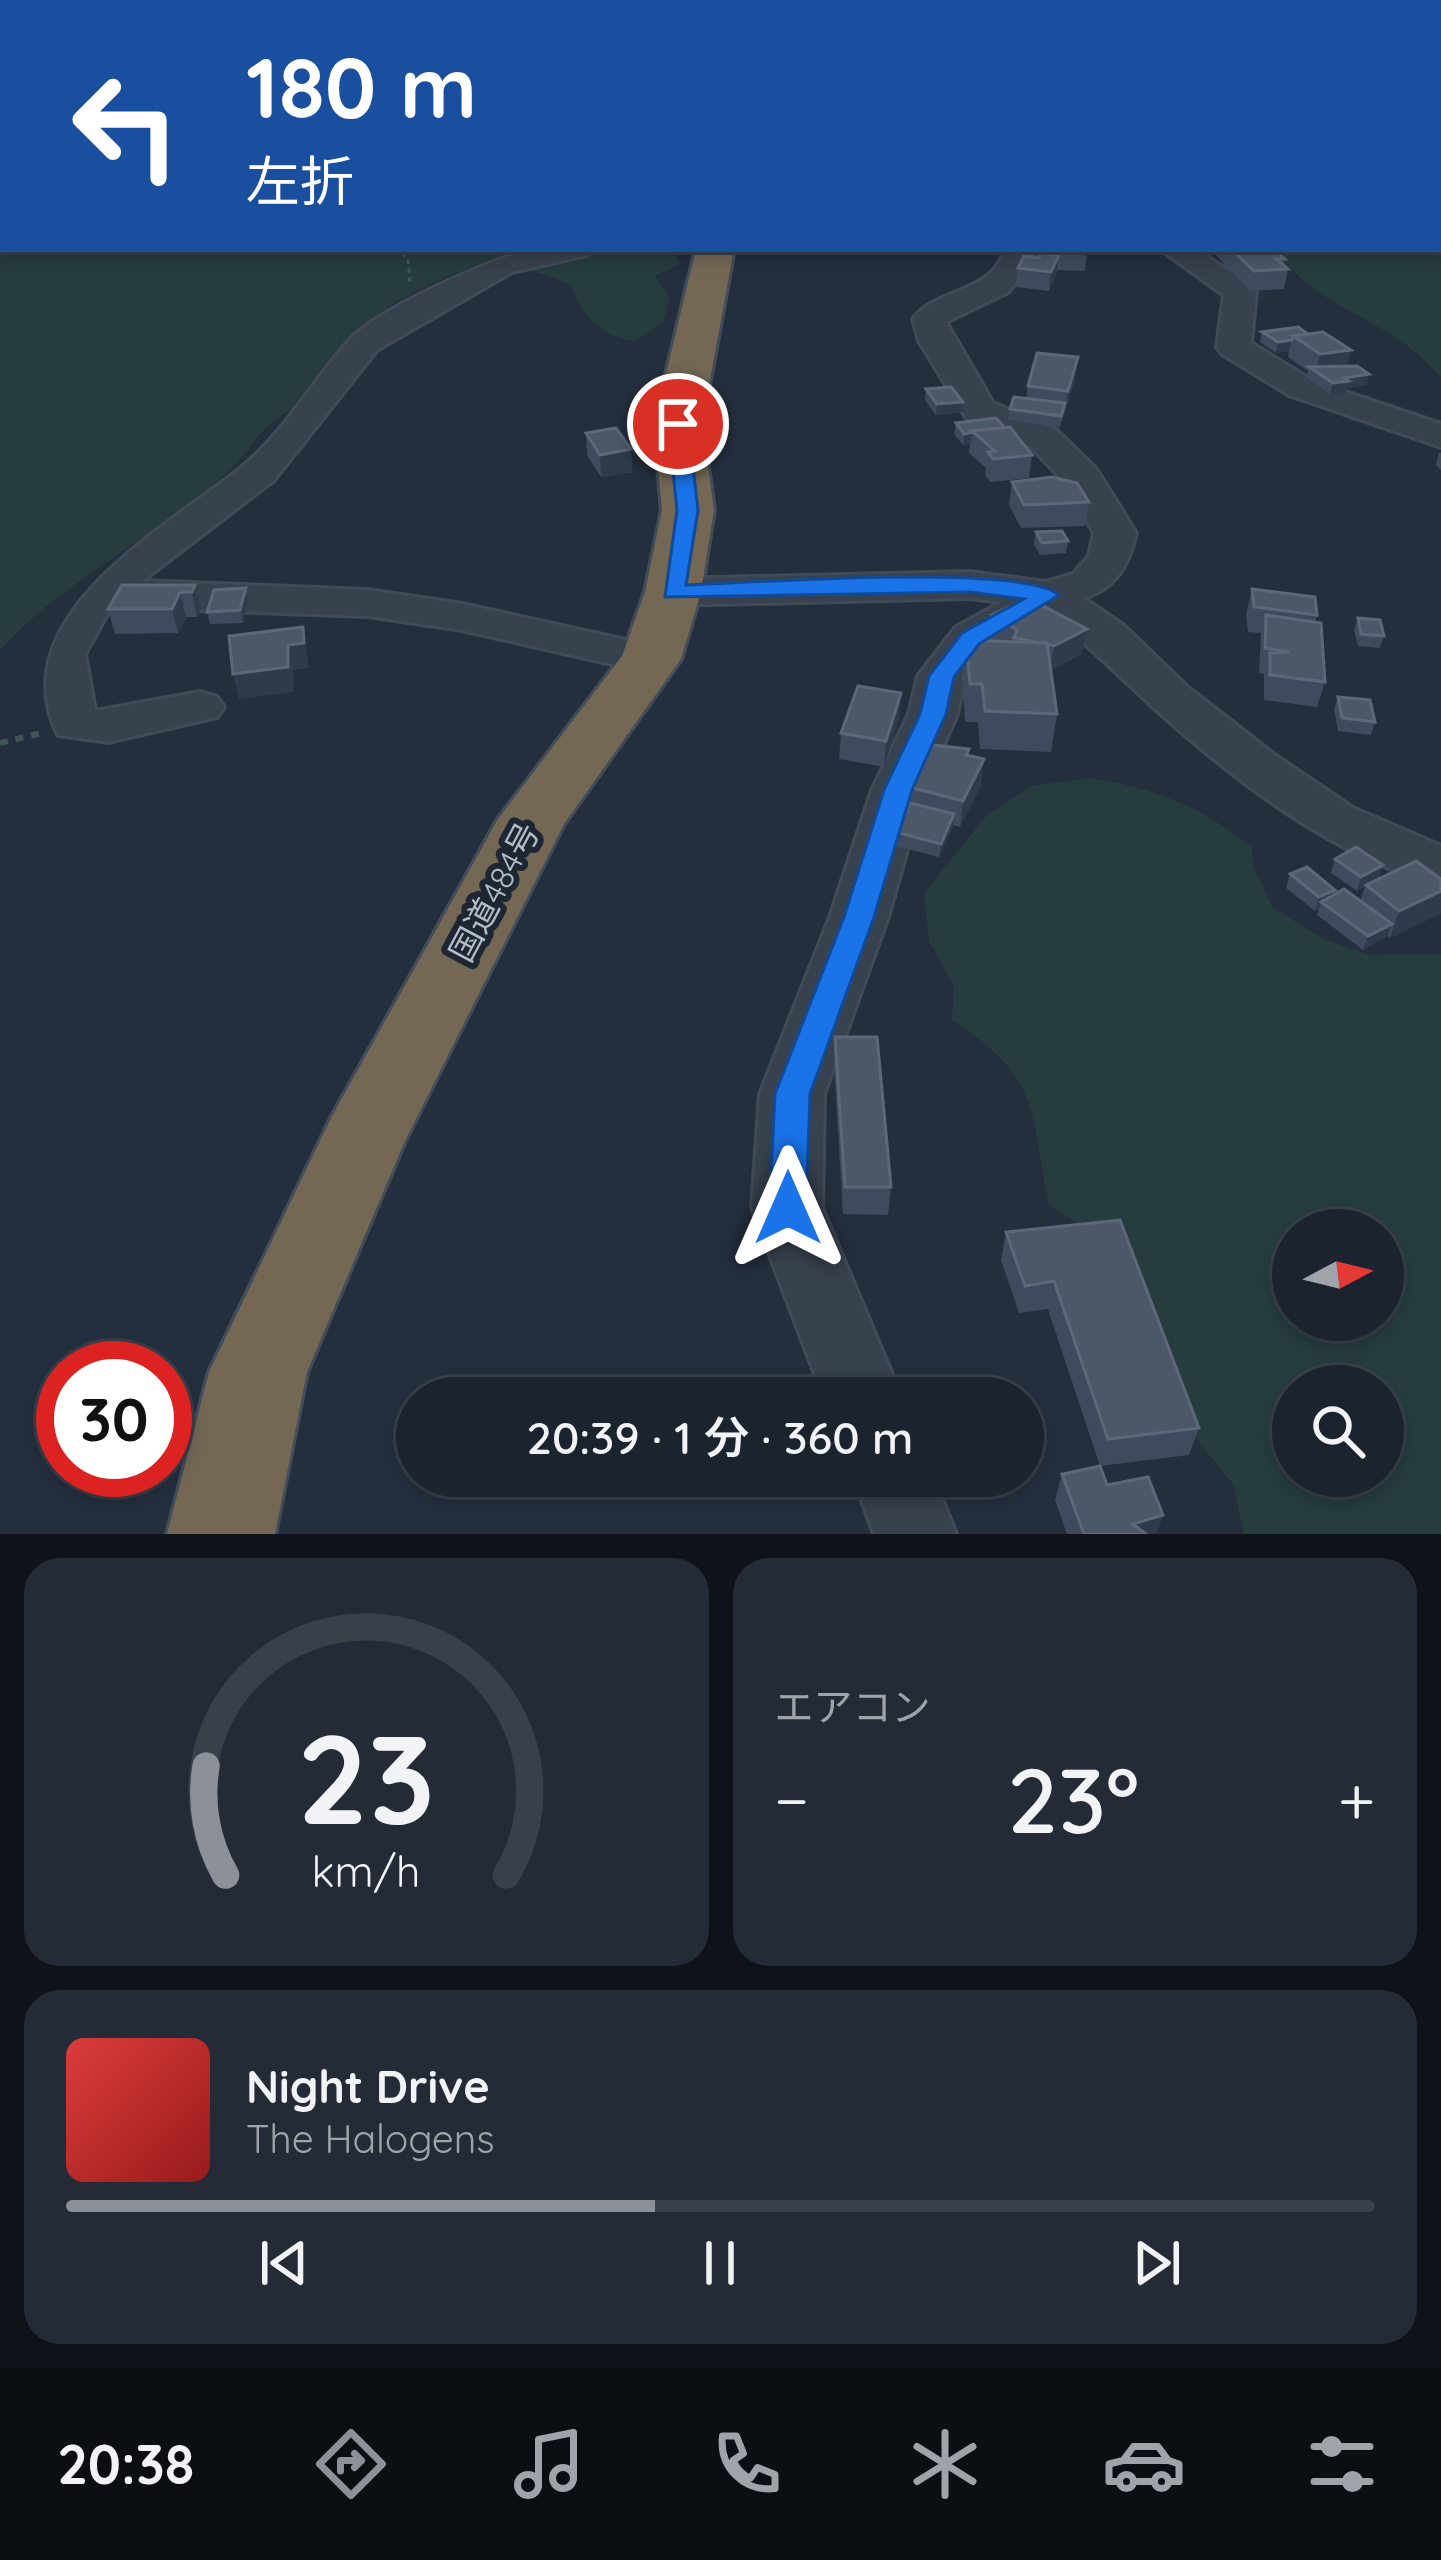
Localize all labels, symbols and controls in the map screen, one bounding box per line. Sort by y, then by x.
text: 180 m [246,34,477,139]
icon: left [48,48,204,204]
text: 左折 [246,147,354,215]
pin [627,373,729,475]
icon: arrive [645,391,711,457]
street label: 国道484号 [440,815,547,968]
position arrow [725,1145,851,1271]
north arrow [1272,1209,1404,1341]
map controls [1272,1209,1404,1497]
speed limit sign: 30 [36,1341,192,1497]
button: search [1272,1365,1404,1497]
text: 20:39 · 1 分 · 360 m [527,1409,913,1465]
text: エアコン [775,1682,931,1731]
text: 23 [297,1699,435,1855]
text: 23° [1007,1743,1139,1856]
text: − [775,1758,809,1841]
text: + [1338,1758,1375,1841]
text: km/h [312,1844,421,1898]
text: Night Drive [246,2058,490,2114]
text: The Halogens [246,2114,495,2163]
icon: previous [251,2230,317,2296]
icon: pause [687,2230,753,2296]
icon: next [1124,2230,1190,2296]
icon: directions [309,2422,393,2506]
icon: music [507,2422,591,2506]
icon: phone [705,2422,789,2506]
icon: climate [903,2422,987,2506]
icon: car [1102,2422,1186,2506]
icon: filters [1300,2422,1384,2506]
text: 20:38 [57,2430,194,2498]

